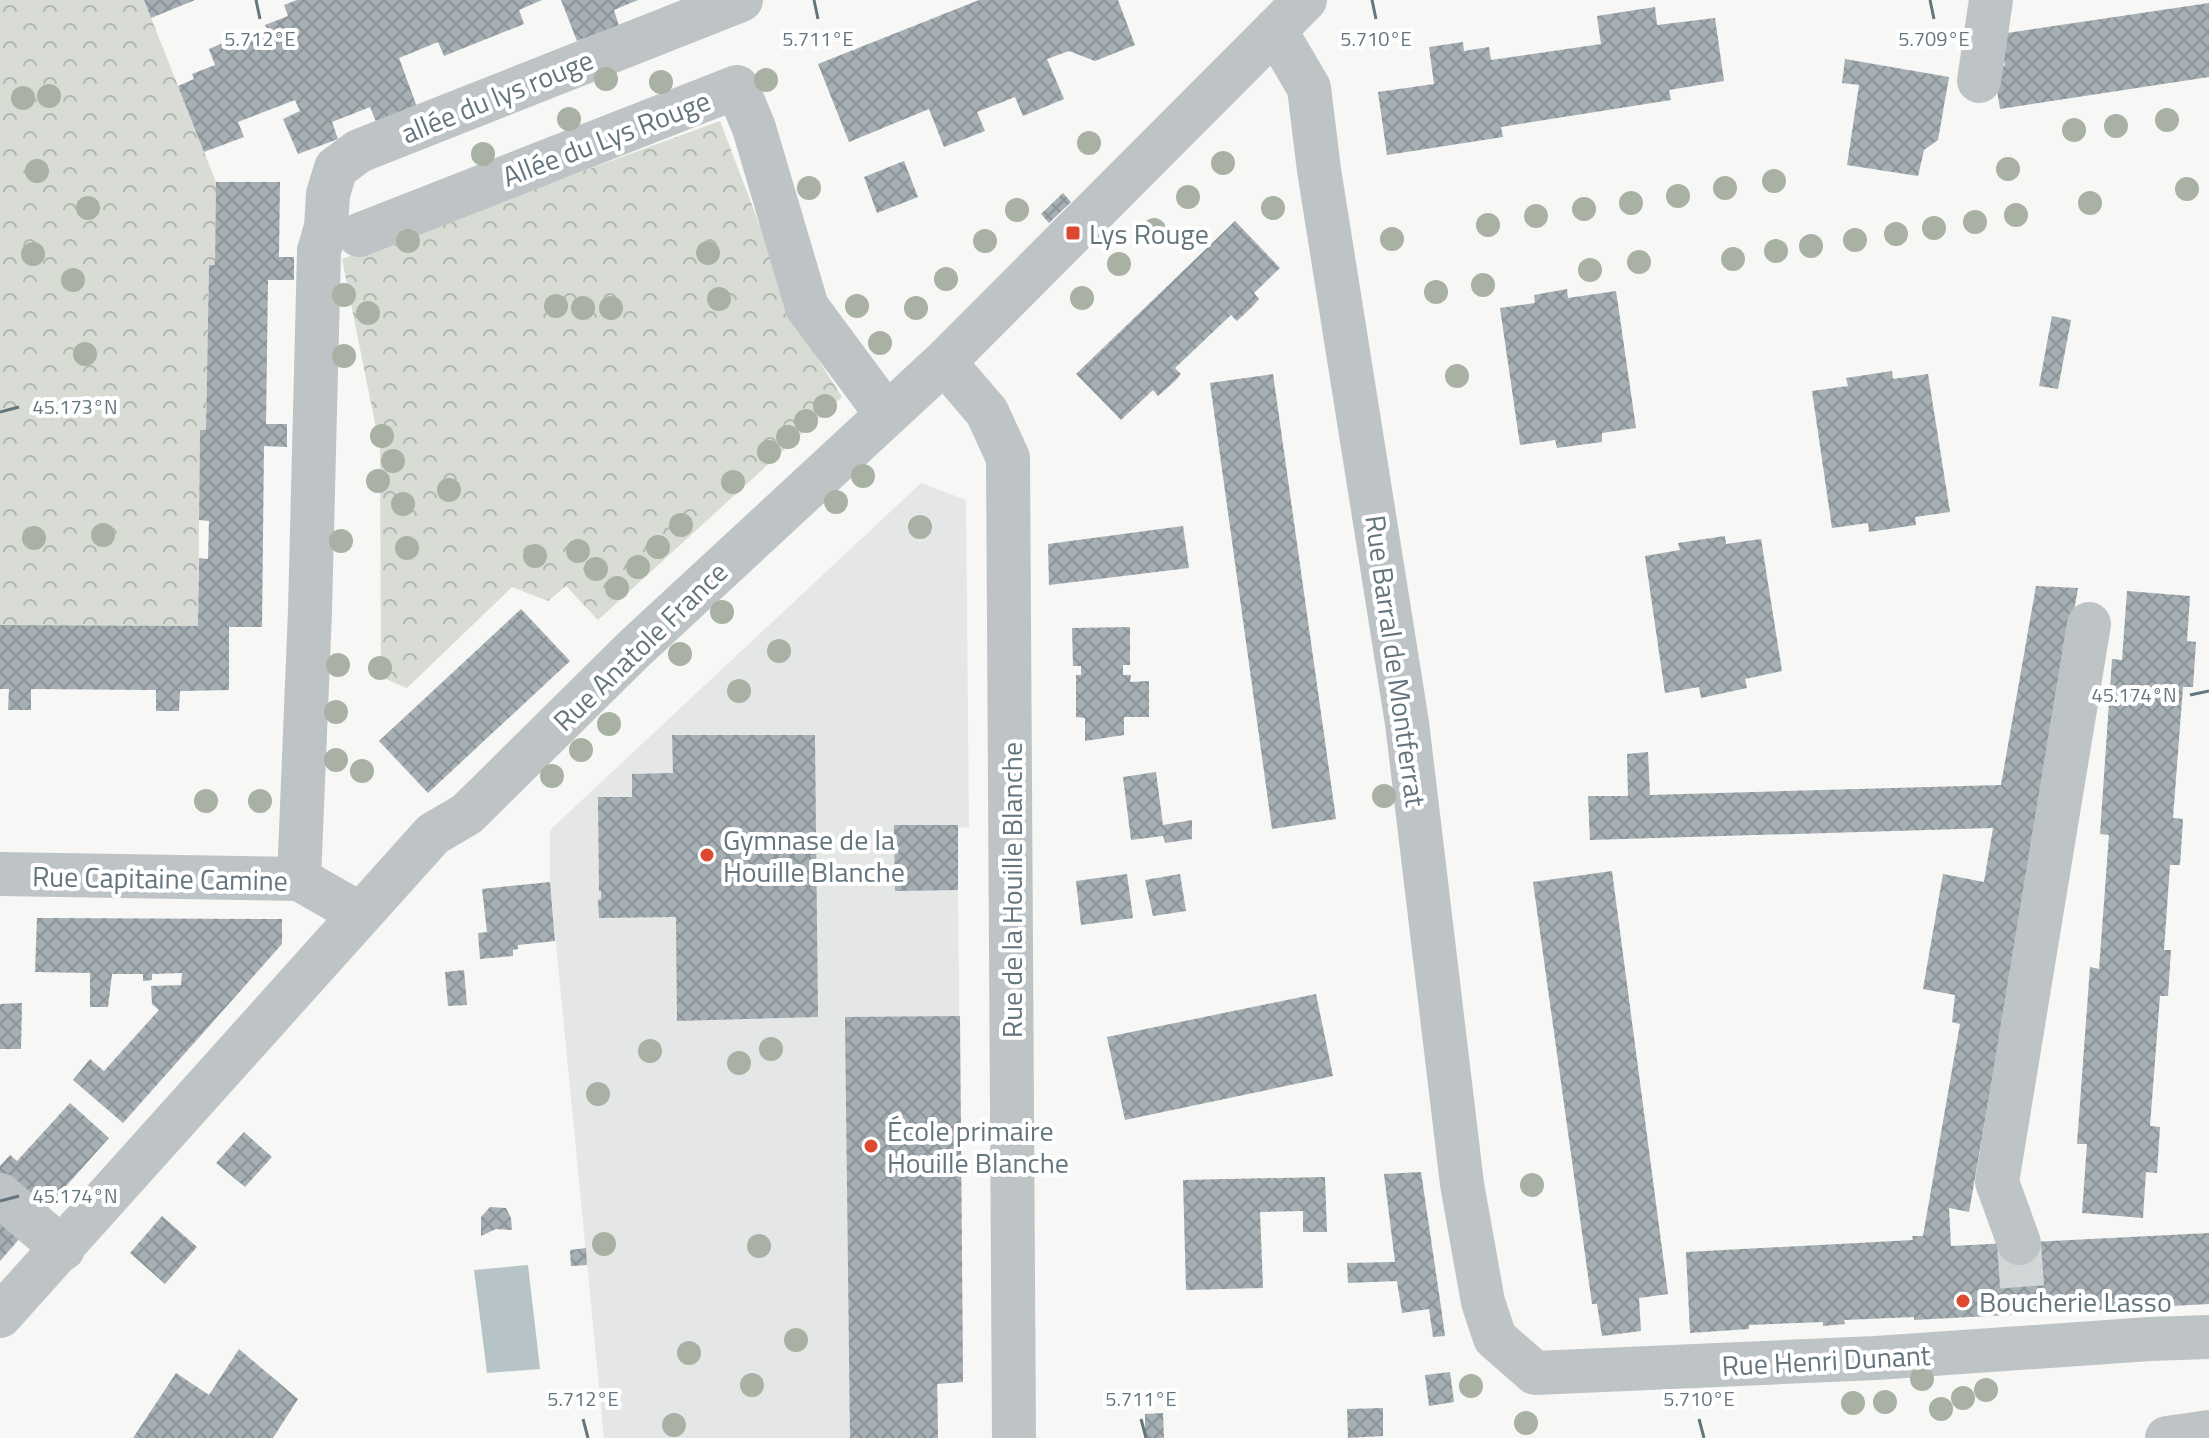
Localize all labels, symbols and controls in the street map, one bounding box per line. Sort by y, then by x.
text: 5.712°E [224,23,296,54]
text: 5.711°E [782,23,854,54]
text: 5.710°E [1340,23,1412,54]
text: 5.709°E [1898,23,1970,54]
street label: allée du lys rouge [394,38,600,154]
street label: Allée du Lys Rouge [496,79,716,197]
place label: Lys Rouge [1089,212,1209,255]
marker: Lys Rouge [1064,224,1082,242]
text: 45.173°N [32,391,118,422]
street label: Rue Barral de Montferrat [1354,512,1438,810]
street label: Rue Anatole France [543,551,737,741]
text: 45.174°N [2091,679,2177,710]
street label: Rue de la Houille Blanche [990,742,1033,1038]
place label: Gymnase de la Houille Blanche [723,818,905,893]
marker: Gymnase de la Houille Blanche [698,846,716,864]
street label: Rue Capitaine Camine [32,854,288,902]
place label: École primaire Houille Blanche [887,1109,1069,1184]
marker: École primaire Houille Blanche [862,1137,880,1155]
text: 45.174°N [32,1180,118,1211]
place label: Boucherie Lasso [1979,1280,2172,1323]
marker: Boucherie Lasso [1954,1292,1972,1310]
street label: Rue Henri Dunant [1721,1333,1932,1387]
text: 5.712°E [547,1383,619,1414]
text: 5.711°E [1105,1383,1177,1414]
text: 5.710°E [1663,1383,1735,1414]

